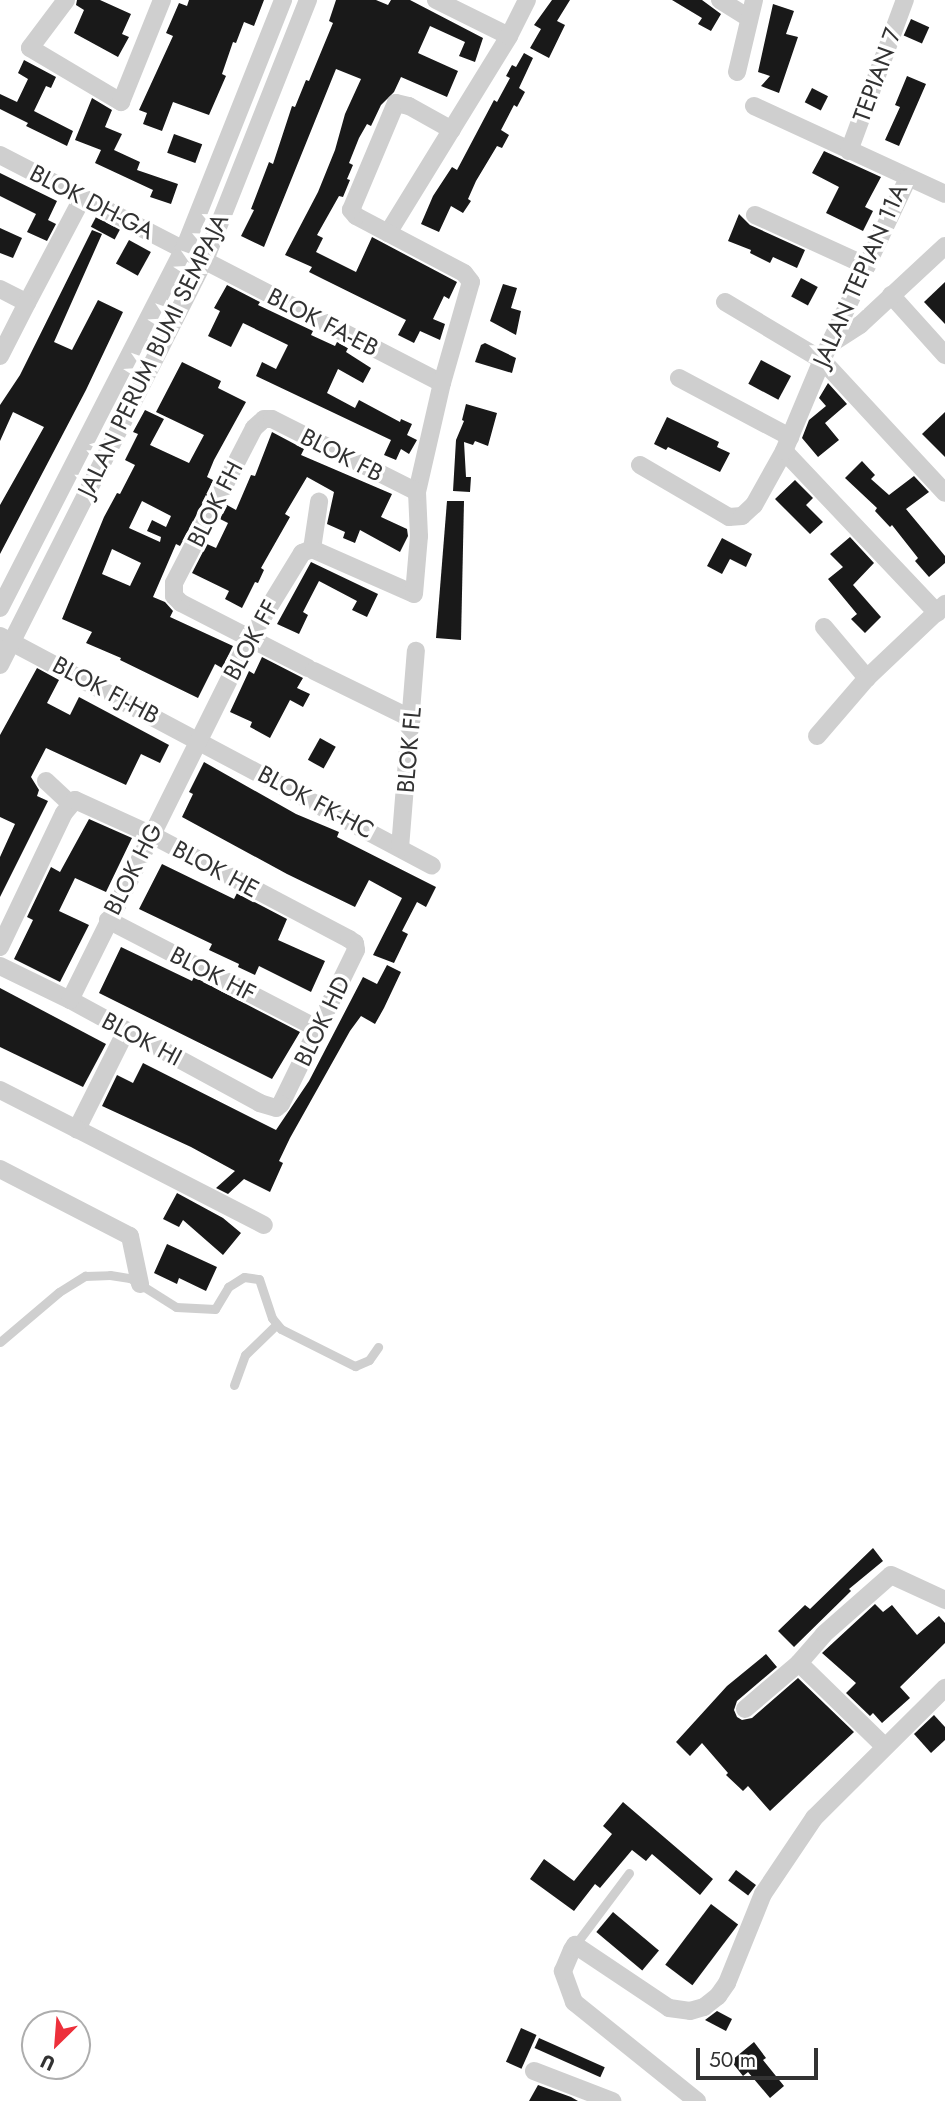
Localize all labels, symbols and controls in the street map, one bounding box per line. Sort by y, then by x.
street label: TEPIAN 7 [847,24,907,126]
street label: BLOK DH-GA [25,158,159,246]
street label: JALAN TEPIAN 11A [807,179,913,371]
street label: JALAN PERUM BUMI SEMPAJA [72,209,234,501]
street label: BLOK FA-EB [263,282,383,362]
street label: BLOK FB [296,422,388,488]
street label: BLOK FH [181,456,249,552]
street label: BLOK FF [217,595,285,685]
street label: BLOK FJ-HB [48,650,164,730]
street label: BLOK FL [391,706,427,794]
street label: BLOK FK-HC [253,759,379,845]
street label: BLOK HG [98,818,168,920]
street label: BLOK HE [168,834,264,904]
street label: BLOK HF [165,940,261,1008]
street label: BLOK HD [288,971,356,1071]
street label: BLOK HI [97,1006,187,1072]
north arrow [21,2010,91,2080]
scale bar [700,2035,822,2078]
text: 50 m [709,2045,756,2075]
text: U [36,2048,60,2078]

